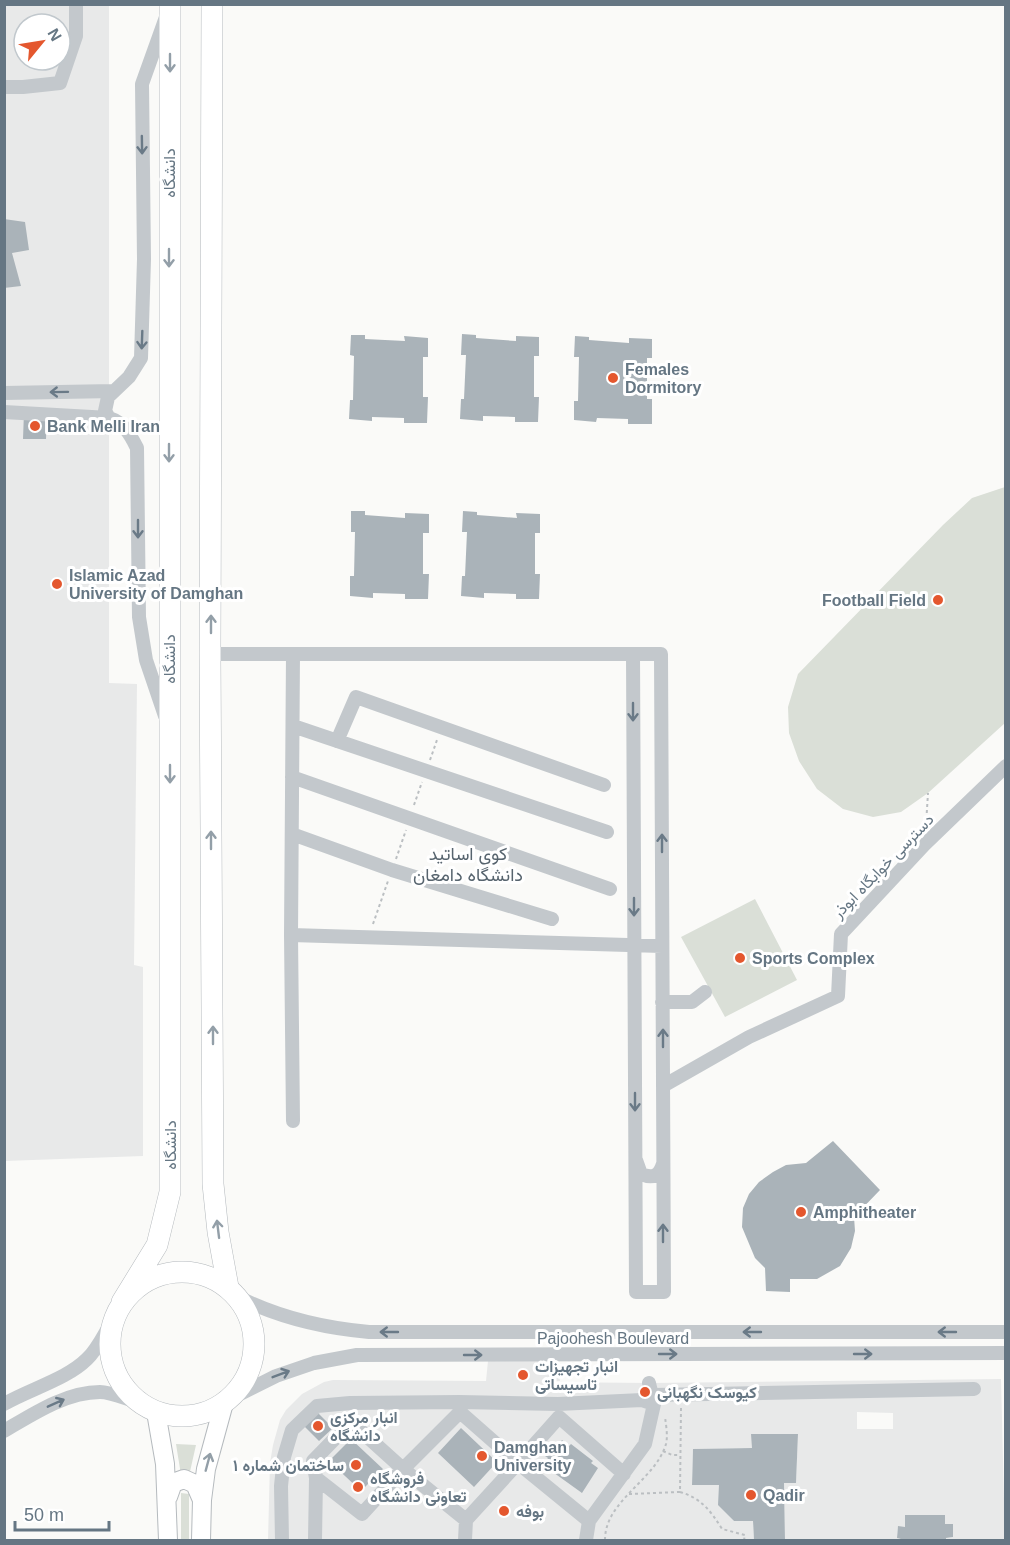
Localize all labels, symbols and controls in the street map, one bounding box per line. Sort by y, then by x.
north arrow [12,12,72,72]
text: N [44,25,65,44]
one-way arrow [164,52,176,72]
one-way arrow [137,134,148,154]
street label: دانشگاه [161,148,178,198]
one-way arrow [163,247,175,267]
one-way arrow [136,329,147,349]
place label: Females Dormitory [625,361,702,396]
marker: Females Dormitory [606,371,620,385]
one-way arrow [50,386,70,398]
place label: Bank Melli Iran [47,418,160,435]
marker: Bank Melli Iran [28,419,42,433]
one-way arrow [163,442,175,462]
one-way arrow [132,518,144,538]
place label: Islamic Azad University of Damghan [69,567,243,602]
marker: Islamic Azad University of Damghan [50,577,64,591]
place label: Football Field [822,592,926,609]
marker: Football Field [931,593,945,607]
one-way arrow [205,614,216,634]
street label: دانشگاه [161,634,178,684]
one-way arrow [627,702,639,722]
one-way arrow [164,763,176,783]
street label: دسترسی خوابگاه ابوذر [828,811,938,924]
one-way arrow [206,830,217,850]
one-way arrow [656,834,668,854]
district label: کوی اساتید دانشگاه دامغان [413,844,523,885]
one-way arrow [628,897,640,917]
place label: Sports Complex [752,950,875,967]
marker: Sports Complex [733,951,747,965]
one-way arrow [207,1025,219,1045]
one-way arrow [657,1029,668,1049]
one-way arrow [629,1092,641,1112]
street label: دانشگاه [162,1120,179,1170]
place label: Amphitheater [813,1204,916,1221]
marker: Amphitheater [794,1205,808,1219]
one-way arrow [212,1220,223,1240]
one-way arrow [657,1224,669,1244]
one-way arrow [380,1326,400,1338]
one-way arrow [743,1326,763,1338]
one-way arrow [938,1326,958,1338]
street label: Pajoohesh Boulevard [537,1330,689,1347]
one-way arrow [658,1348,678,1360]
one-way arrow [853,1348,873,1360]
one-way arrow [463,1349,483,1361]
place label: انبار تجهیزات تاسیساتی [535,1358,618,1394]
one-way arrow [271,1368,290,1379]
marker: انبار تجهیزات تاسیساتی [516,1368,530,1382]
place label: کیوسک نگهبانی [657,1384,757,1403]
marker: کیوسک نگهبانی [638,1385,652,1399]
one-way arrow [47,1397,65,1409]
place label: انبار مرکزی دانشگاه [330,1409,398,1444]
marker: انبار مرکزی دانشگاه [311,1419,325,1433]
place label: Damghan University [494,1439,571,1474]
marker: Damghan University [475,1449,489,1463]
one-way arrow [203,1452,214,1471]
place label: ساختمان شماره ۱ [233,1457,344,1476]
marker: ساختمان شماره ۱ [349,1458,363,1472]
place label: فروشگاه تعاونی دانشگاه [370,1470,466,1507]
marker: فروشگاه تعاونی دانشگاه [351,1480,365,1494]
place label: Qadir [763,1487,805,1504]
marker: Qadir [744,1488,758,1502]
scale bar [15,1494,110,1532]
place label: بوفه [516,1503,544,1522]
marker: بوفه [497,1504,511,1518]
text: 50 m [24,1505,64,1525]

